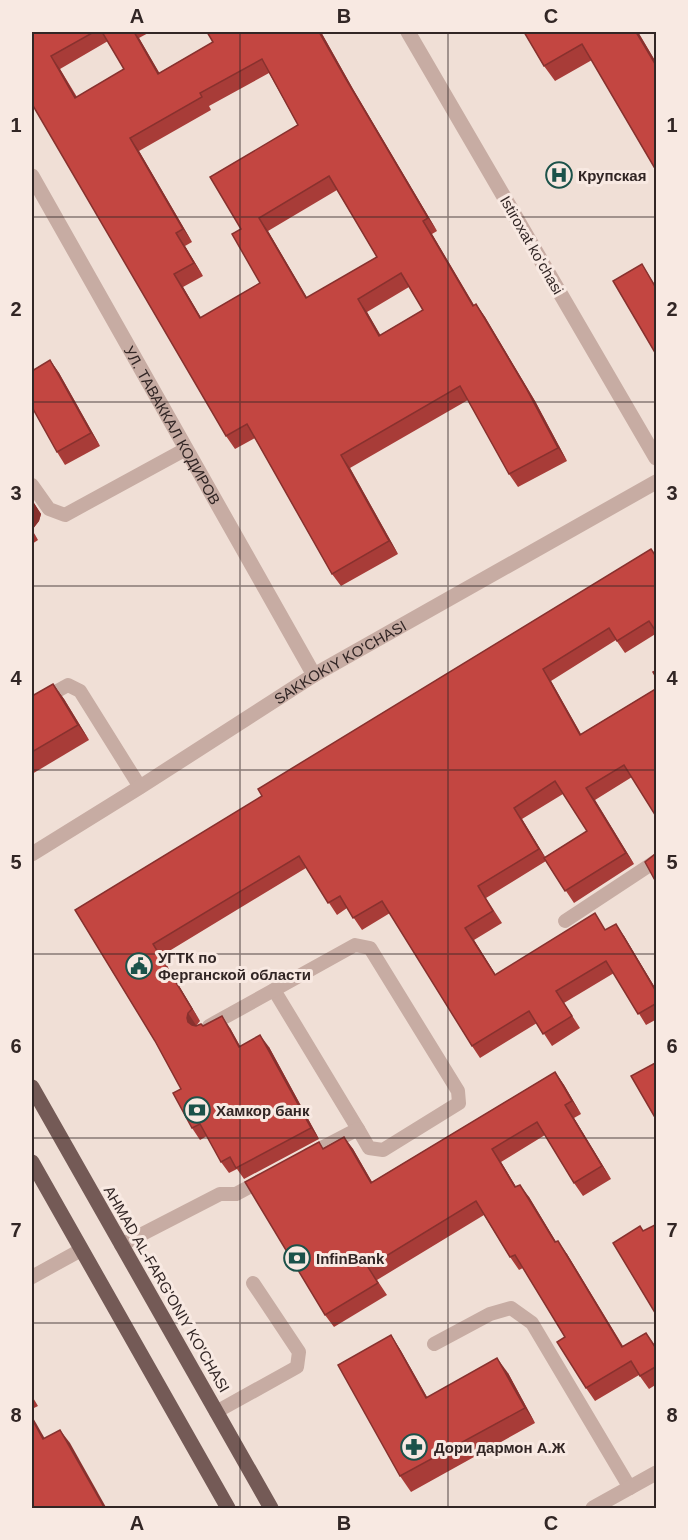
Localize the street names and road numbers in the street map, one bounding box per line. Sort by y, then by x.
street label: Istiroxat koʻchasi [497,193,567,297]
street label: УЛ. ТАВАККАЛ КОДИРОВ [121,343,224,507]
street label: SAKKOKIY KO'CHASI [271,616,409,707]
street label: AHMAD AL-FARG'ONIY KO'CHASI [101,1183,233,1395]

